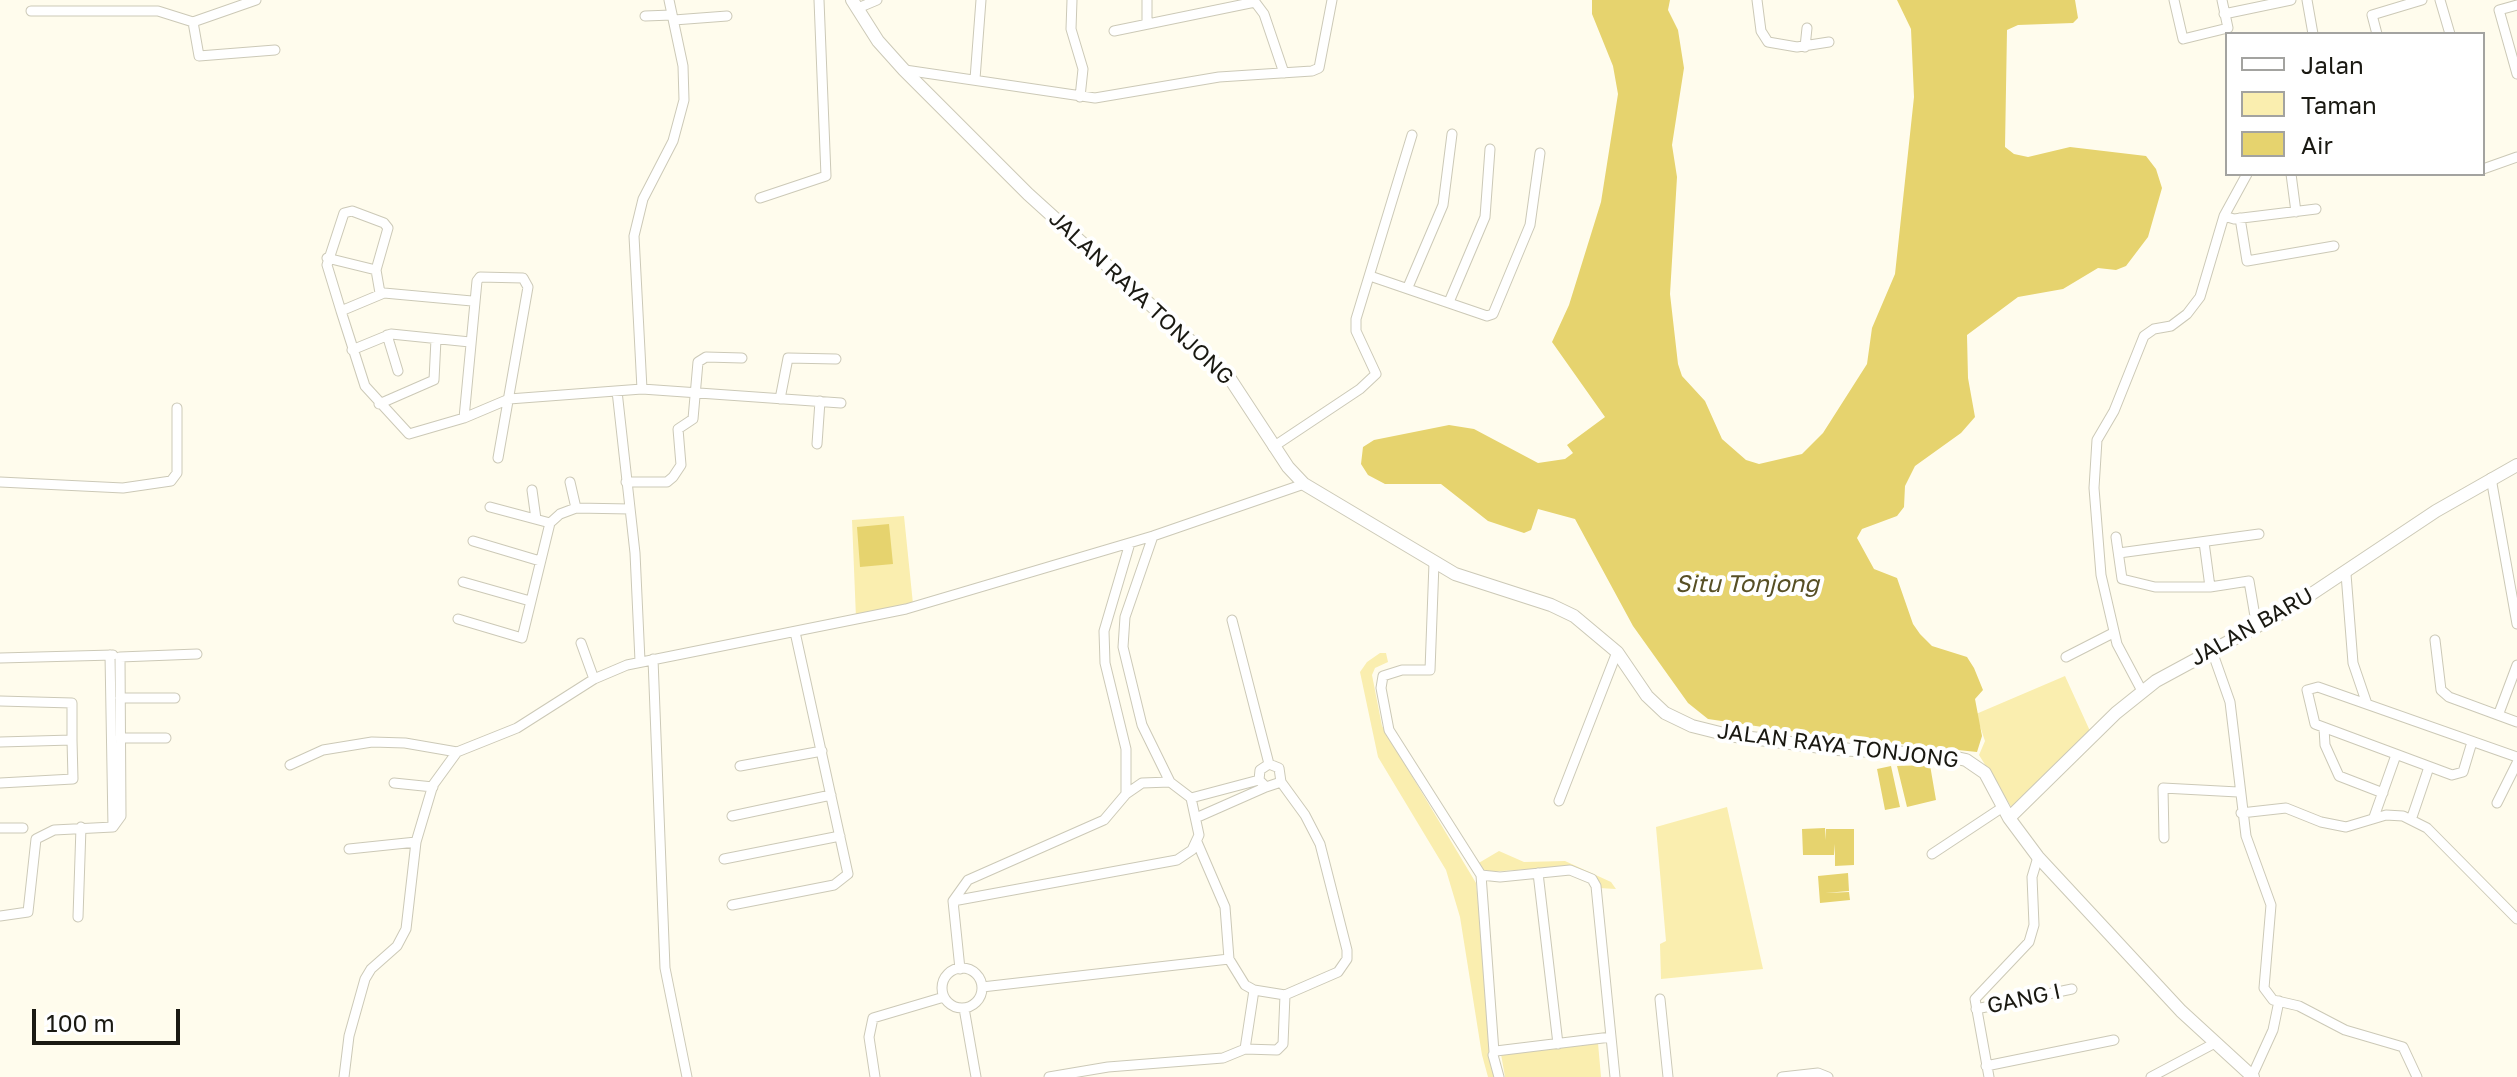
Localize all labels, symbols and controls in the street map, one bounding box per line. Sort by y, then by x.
legend [2225,32,2485,176]
text: Jalan [2301,50,2364,79]
text: Taman [2301,90,2377,119]
text: Air [2301,130,2333,159]
street label: JALAN RAYA TONJONG [1043,205,1239,391]
water label: Situ Tonjong [1675,570,1819,598]
street label: JALAN BARU [2186,582,2318,672]
street label: JALAN RAYA TONJONG [1716,718,1960,774]
street label: GANG I [1985,978,2063,1020]
scale bar [36,993,184,1043]
text: 100 m [46,1008,115,1037]

